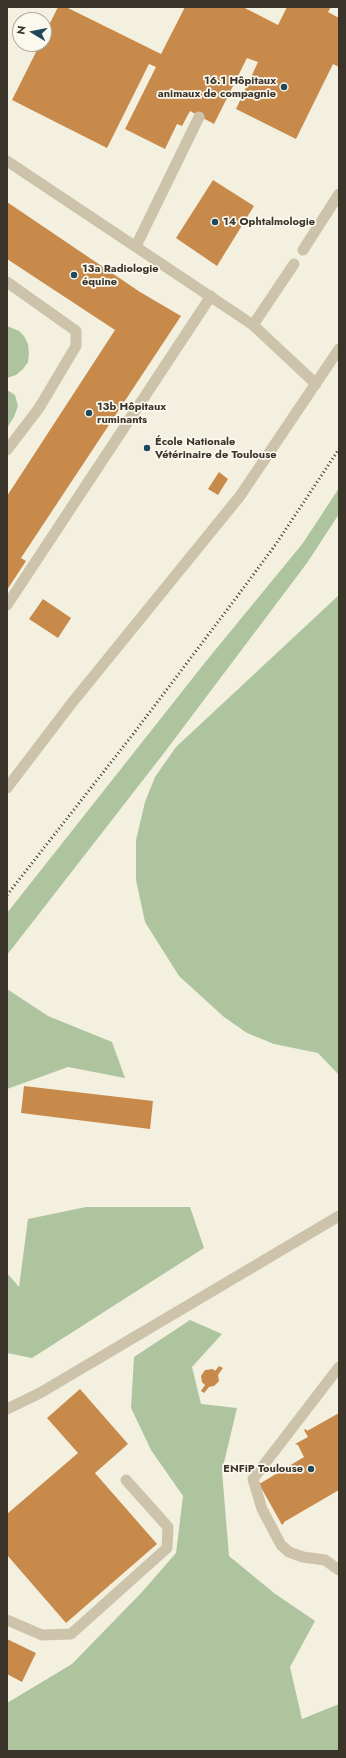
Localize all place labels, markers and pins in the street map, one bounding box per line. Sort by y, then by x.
place label: 16.1 Hôpitaux animaux de compagnie [158,74,276,100]
marker: 16.1 Hôpitaux animaux de compagnie [279,82,289,92]
place label: 14 Ophtalmologie [223,215,315,229]
marker: 14 Ophtalmologie [210,217,220,227]
place label: 13a Radiologie équine [82,262,159,288]
marker: 13a Radiologie équine [69,270,79,280]
place label: 13b Hôpitaux ruminants [97,400,166,426]
marker: 13b Hôpitaux ruminants [84,408,94,418]
place label: École Nationale Vétérinaire de Toulouse [155,435,276,461]
marker: École Nationale Vétérinaire de Toulouse [142,443,152,453]
place label: ENFiP Toulouse [223,1462,303,1476]
marker: ENFiP Toulouse [306,1464,316,1474]

